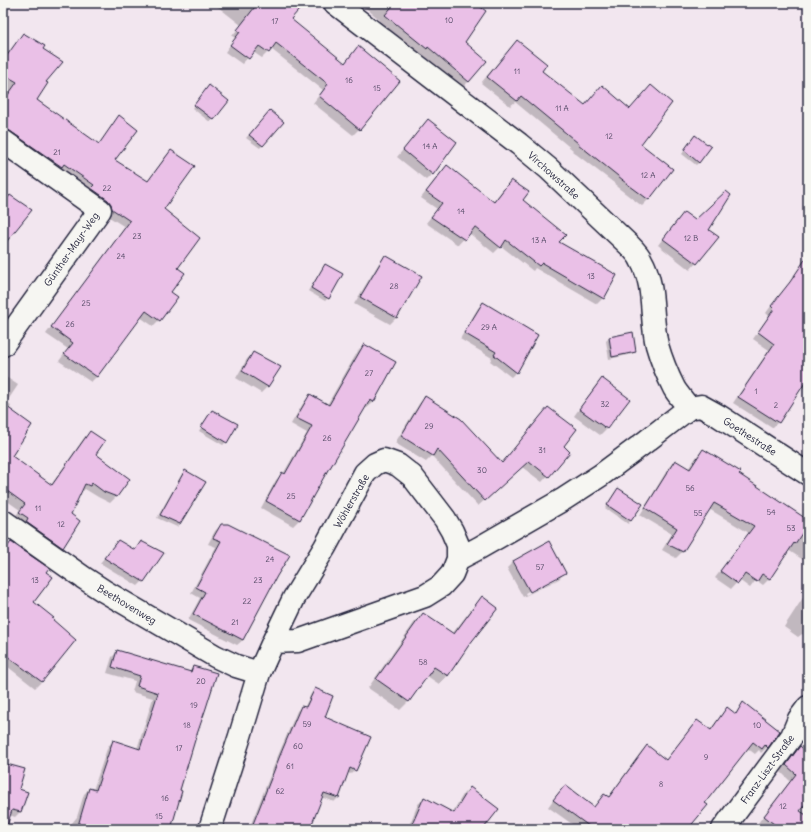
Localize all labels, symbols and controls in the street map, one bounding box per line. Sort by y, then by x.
house number: 10 [445,15,453,25]
house number: 17 [271,16,279,26]
house number: 11 [514,66,520,76]
house number: 16 [345,75,353,85]
house number: 15 [373,83,381,93]
house number: 11 A [555,103,569,113]
house number: 12 [605,131,613,141]
house number: 14 A [423,141,437,151]
house number: 21 [53,147,61,157]
street label: Virchowstraße [525,149,582,202]
house number: 12 A [641,170,655,180]
house number: 22 [103,183,112,193]
house number: 14 [457,206,465,216]
street label: Günther-Mayr-Weg [41,210,102,289]
house number: 23 [133,231,142,241]
house number: 12 B [684,233,698,243]
house number: 13 A [532,235,546,245]
house number: 24 [117,251,126,261]
house number: 13 [587,271,595,281]
house number: 28 [390,281,399,291]
house number: 25 [82,298,91,308]
house number: 26 [66,319,75,329]
house number: 29 A [481,322,497,332]
house number: 27 [365,368,373,378]
house number: 1 [754,386,758,396]
house number: 32 [601,399,610,409]
house number: 2 [774,400,779,410]
street label: Goethestraße [721,414,779,459]
house number: 29 [425,421,434,431]
house number: 26 [323,433,332,443]
house number: 31 [538,445,546,455]
house number: 30 [477,465,487,475]
street label: Wöhlerstraße [331,472,372,531]
house number: 56 [685,483,695,493]
house number: 25 [287,491,296,501]
house number: 11 [35,503,41,513]
house number: 54 [766,507,776,517]
house number: 55 [693,508,703,518]
house number: 12 [57,519,65,529]
house number: 53 [786,523,796,533]
house number: 24 [266,554,275,564]
house number: 57 [536,562,544,572]
house number: 13 [31,575,39,585]
house number: 23 [254,575,263,585]
street label: Beethovenweg [95,582,159,627]
house number: 22 [243,596,252,606]
house number: 21 [231,617,239,627]
house number: 58 [418,657,428,667]
house number: 20 [196,676,206,686]
house number: 19 [190,700,198,710]
house number: 59 [302,719,312,729]
house number: 18 [183,720,191,730]
house number: 10 [753,720,761,730]
street label: Franz-Liszt-Straße [738,732,797,807]
house number: 60 [293,741,303,751]
house number: 17 [175,743,183,753]
house number: 9 [704,752,709,762]
house number: 61 [286,761,294,771]
house number: 8 [659,779,664,789]
house number: 62 [276,786,285,796]
house number: 16 [161,793,169,803]
house number: 12 [779,801,787,811]
house number: 15 [155,811,163,821]

